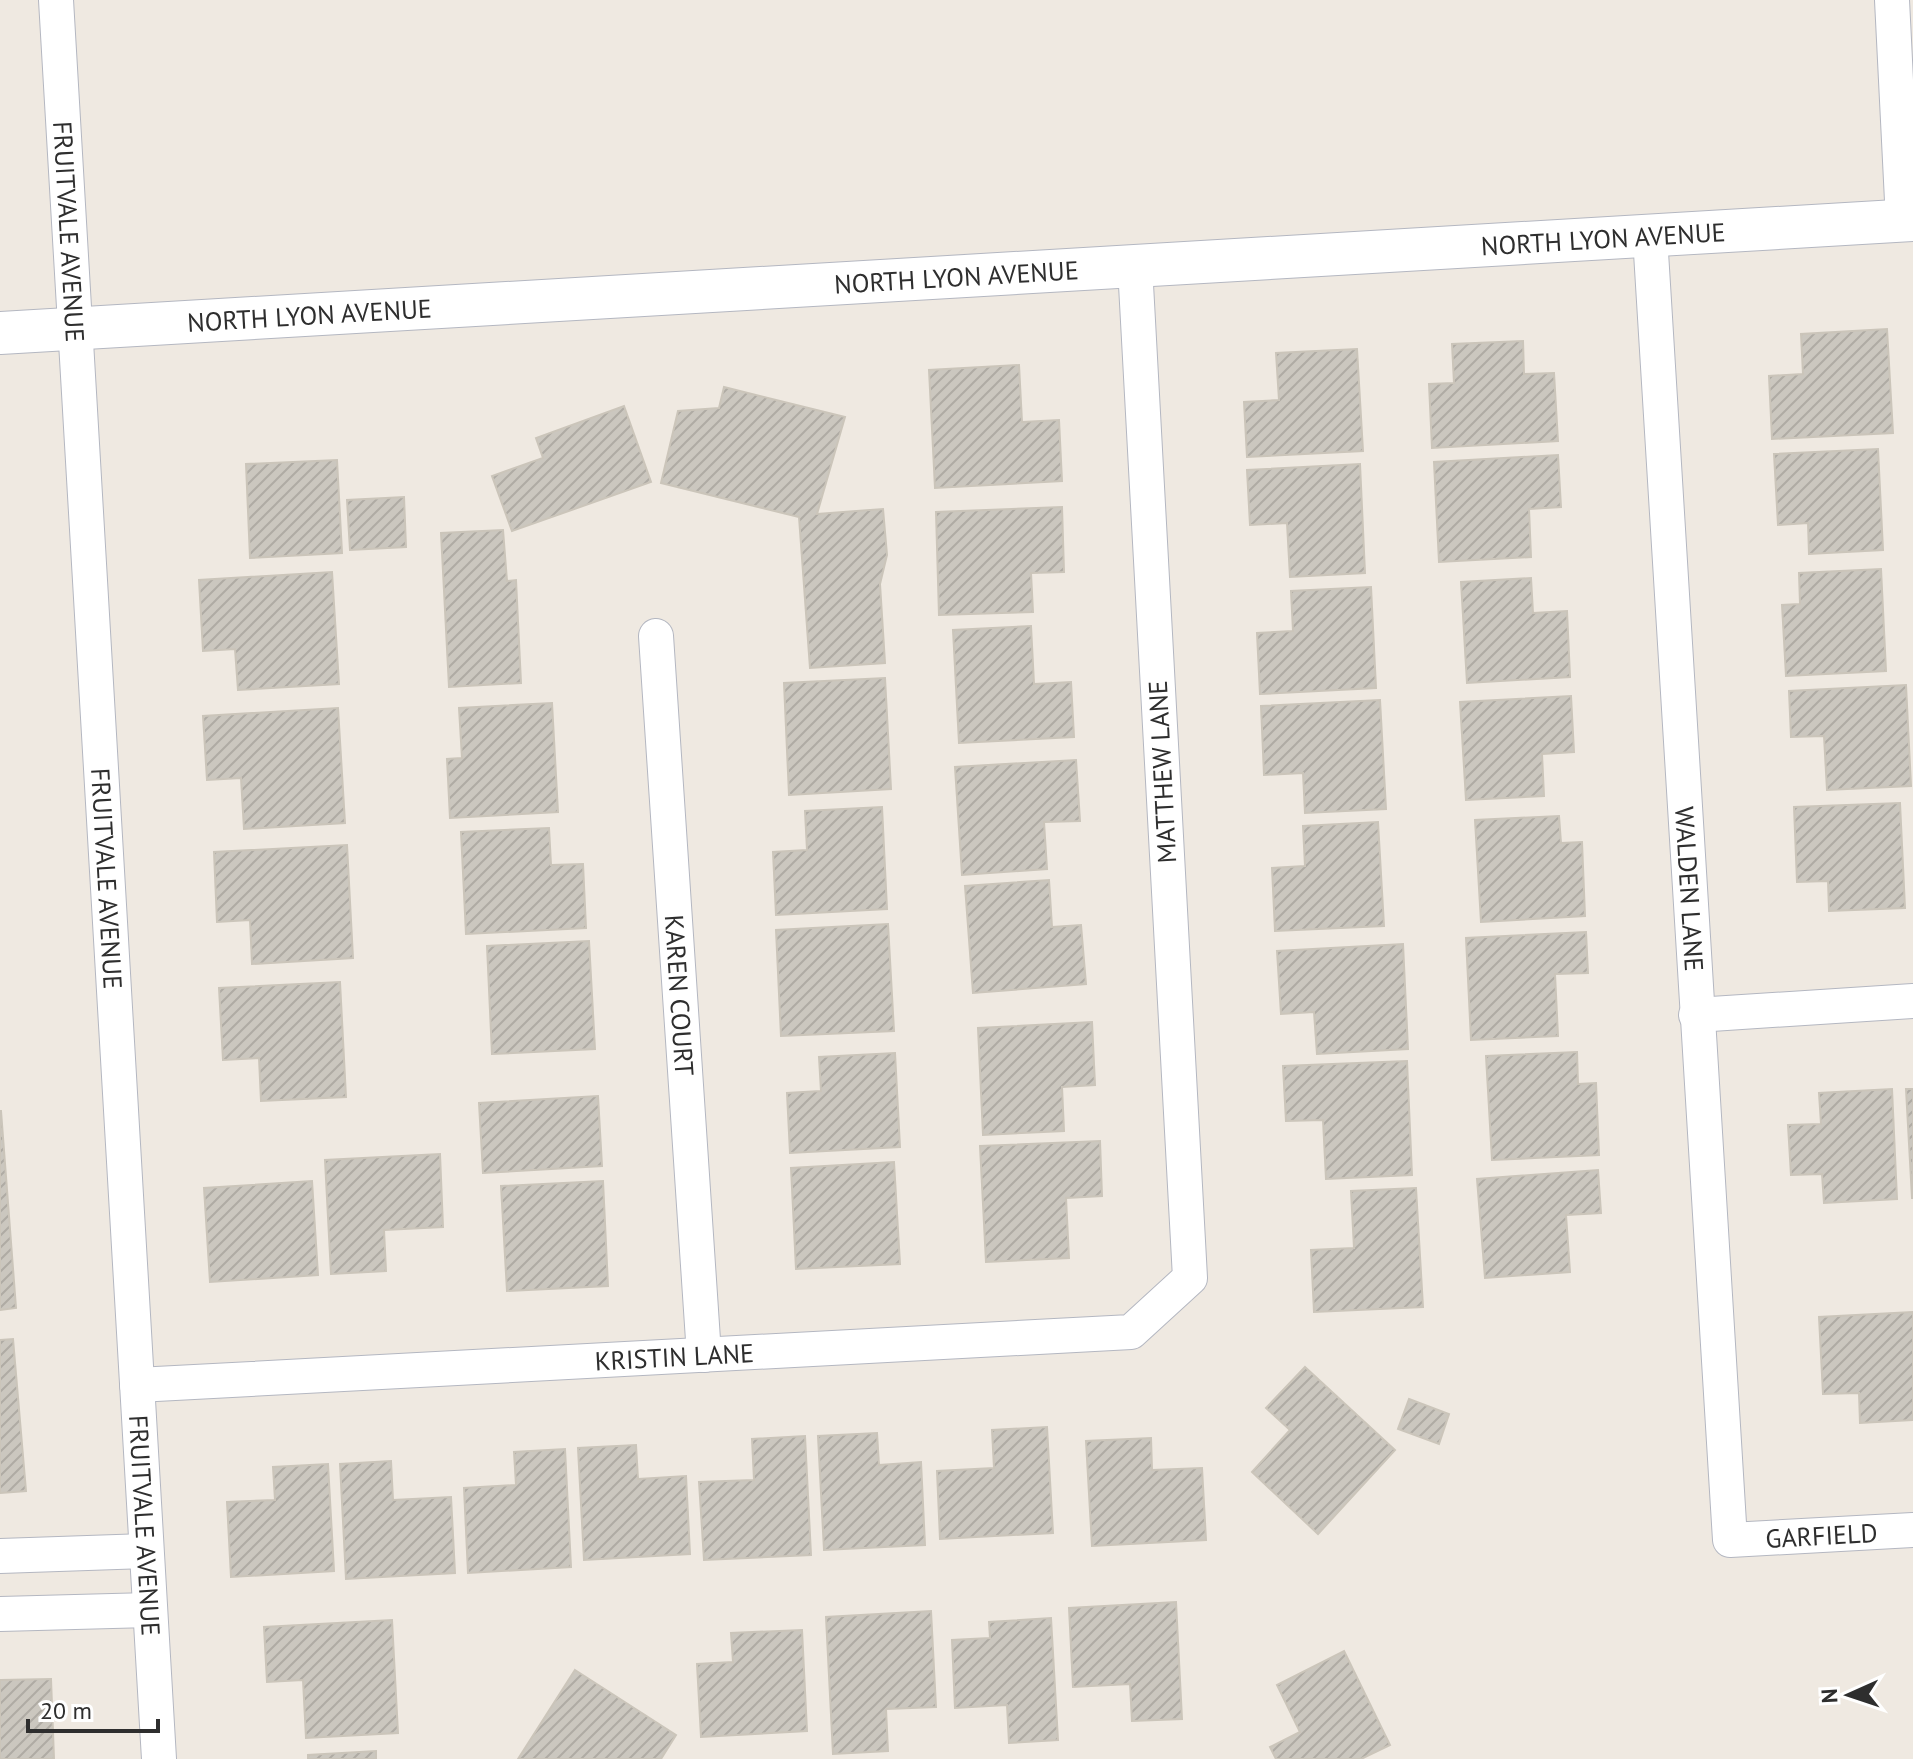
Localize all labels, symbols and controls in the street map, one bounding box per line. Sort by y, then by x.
street label: FRUITVALE AVENUE [47,120,93,343]
street label: NORTH LYON AVENUE [1480,215,1726,262]
street label: NORTH LYON AVENUE [833,253,1079,300]
street label: NORTH LYON AVENUE [186,291,433,338]
street label: MATTHEW LANE [1141,680,1183,864]
street label: FRUITVALE AVENUE [84,767,130,990]
street label: WALDEN LANE [1669,805,1712,972]
street label: KAREN COURT [658,914,702,1077]
street label: KRISTIN LANE [594,1336,755,1377]
street label: FRUITVALE AVENUE [122,1414,168,1637]
street label: GARFIELD [1765,1515,1878,1555]
north arrow [1809,1655,1889,1735]
scale bar [28,1683,158,1733]
text: N [1815,1688,1843,1704]
text: 20 m [40,1695,92,1726]

